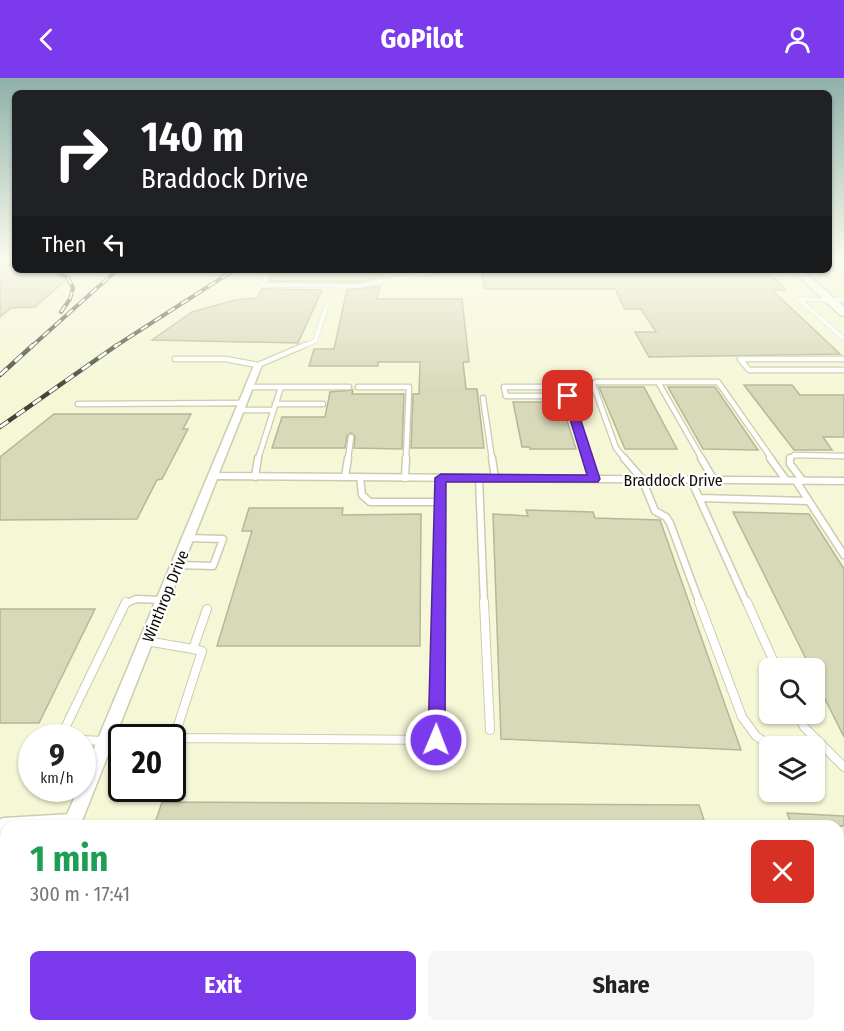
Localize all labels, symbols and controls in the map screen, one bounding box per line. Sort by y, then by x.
icon: back [30,23,63,56]
text: GoPilot [380,23,464,55]
icon: person [781,23,814,56]
text: 140 m [141,112,244,162]
icon: right [42,114,120,192]
text: Braddock Drive [141,163,308,195]
icon: left [98,228,131,261]
text: Then [42,231,86,258]
pin [542,370,593,421]
icon: arrive [551,379,584,412]
street label: Braddock Drive [623,471,723,490]
street label: Winthrop Drive [138,547,193,645]
map controls [759,658,825,802]
button: search [759,658,825,724]
position arrow [404,708,468,772]
speed limit sign: 20 [108,724,186,802]
button: layers [759,736,825,802]
text: 9 [49,738,65,774]
text: km/h [40,769,74,787]
text: 1 min [30,837,108,881]
button: close [751,840,814,903]
text: 300 m · 17:41 [30,882,130,906]
button: Exit [30,951,416,1020]
button: Share [428,951,814,1020]

